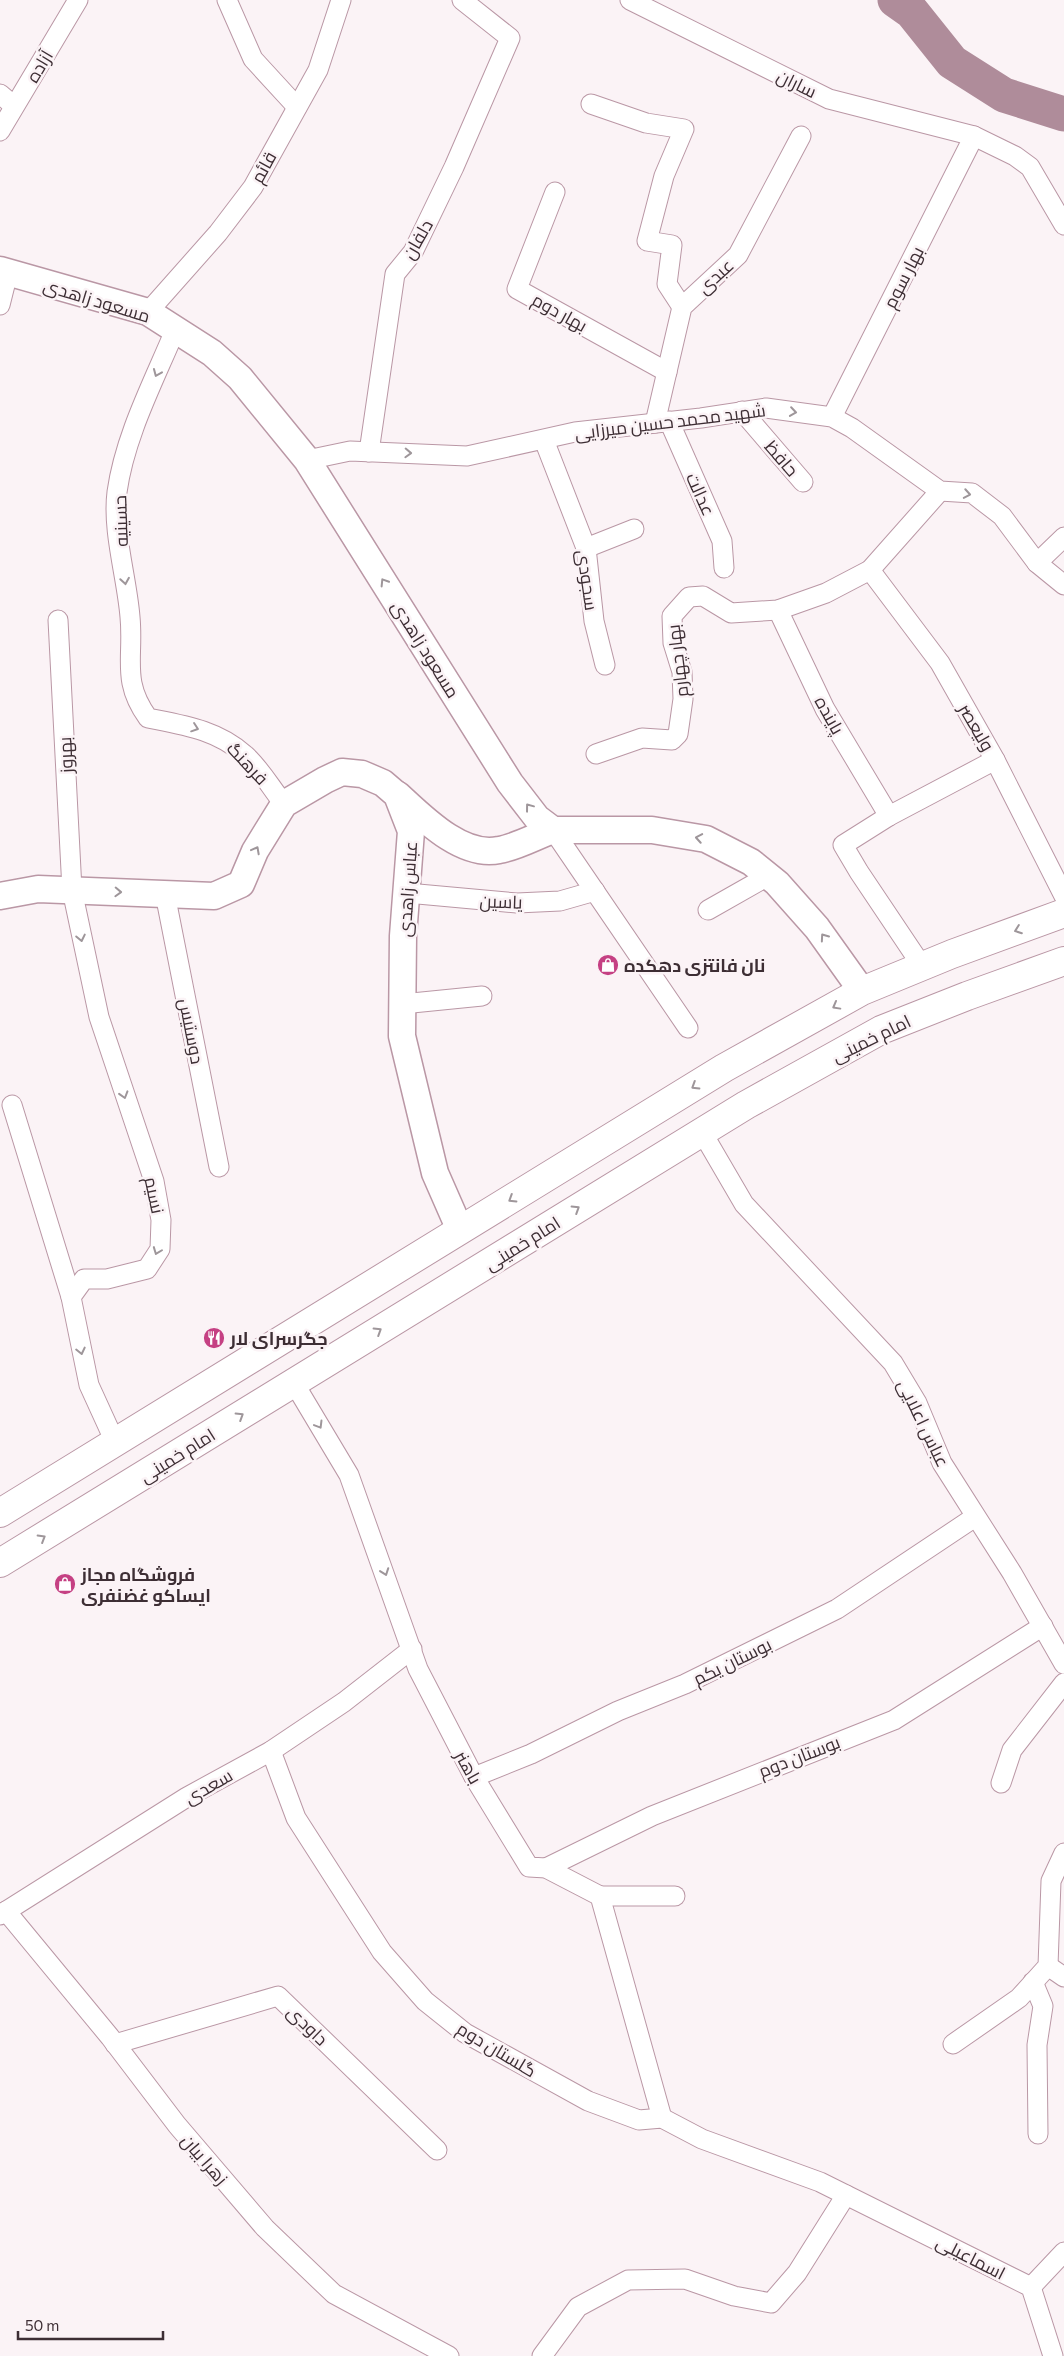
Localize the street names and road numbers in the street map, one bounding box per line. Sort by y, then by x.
street label: آزاده [21,46,58,87]
street label: ساران [773,64,821,103]
street label: قائم [245,147,282,188]
street label: دلفان [397,215,438,263]
street label: بهار سوم [878,242,930,313]
street label: عبدی [692,254,738,299]
street label: مسعود زاهدی [41,273,153,328]
street label: بهار دوم [527,288,592,338]
street label: شهید محمد حسین میرزایی [573,398,767,445]
street label: حافظ [760,435,804,481]
street label: عدالت [682,469,720,519]
street label: حسینیه [108,495,132,547]
street label: سجودی [572,548,603,612]
street label: مسعود زاهدی [386,596,465,702]
street label: بهار چهارم [662,623,694,699]
street label: پاینده [809,692,849,739]
street label: ولیعصر [953,698,999,755]
street label: بهروز [53,736,78,775]
street label: فرهنگ [222,737,273,790]
street label: عباس زاهدی [393,840,422,938]
street label: یاسین [479,889,523,914]
street label: دوستیس [174,996,209,1066]
street label: امام خمینی [828,1009,915,1068]
street label: نسیم [138,1174,170,1216]
street label: امام خمینی [480,1211,565,1277]
street label: عباس اعلایی [892,1376,955,1471]
street label: امام خمینی [135,1423,220,1489]
street label: بوستان یکم [689,1633,776,1691]
street label: بوستان دوم [755,1730,844,1784]
street label: باهنر [450,1745,487,1788]
street label: سعدی [180,1763,237,1809]
street label: داودی [282,2000,333,2050]
street label: گلستان دوم [452,2017,541,2083]
street label: زهرا بیان [176,2129,233,2190]
street label: اسماعیلی [932,2230,1009,2285]

